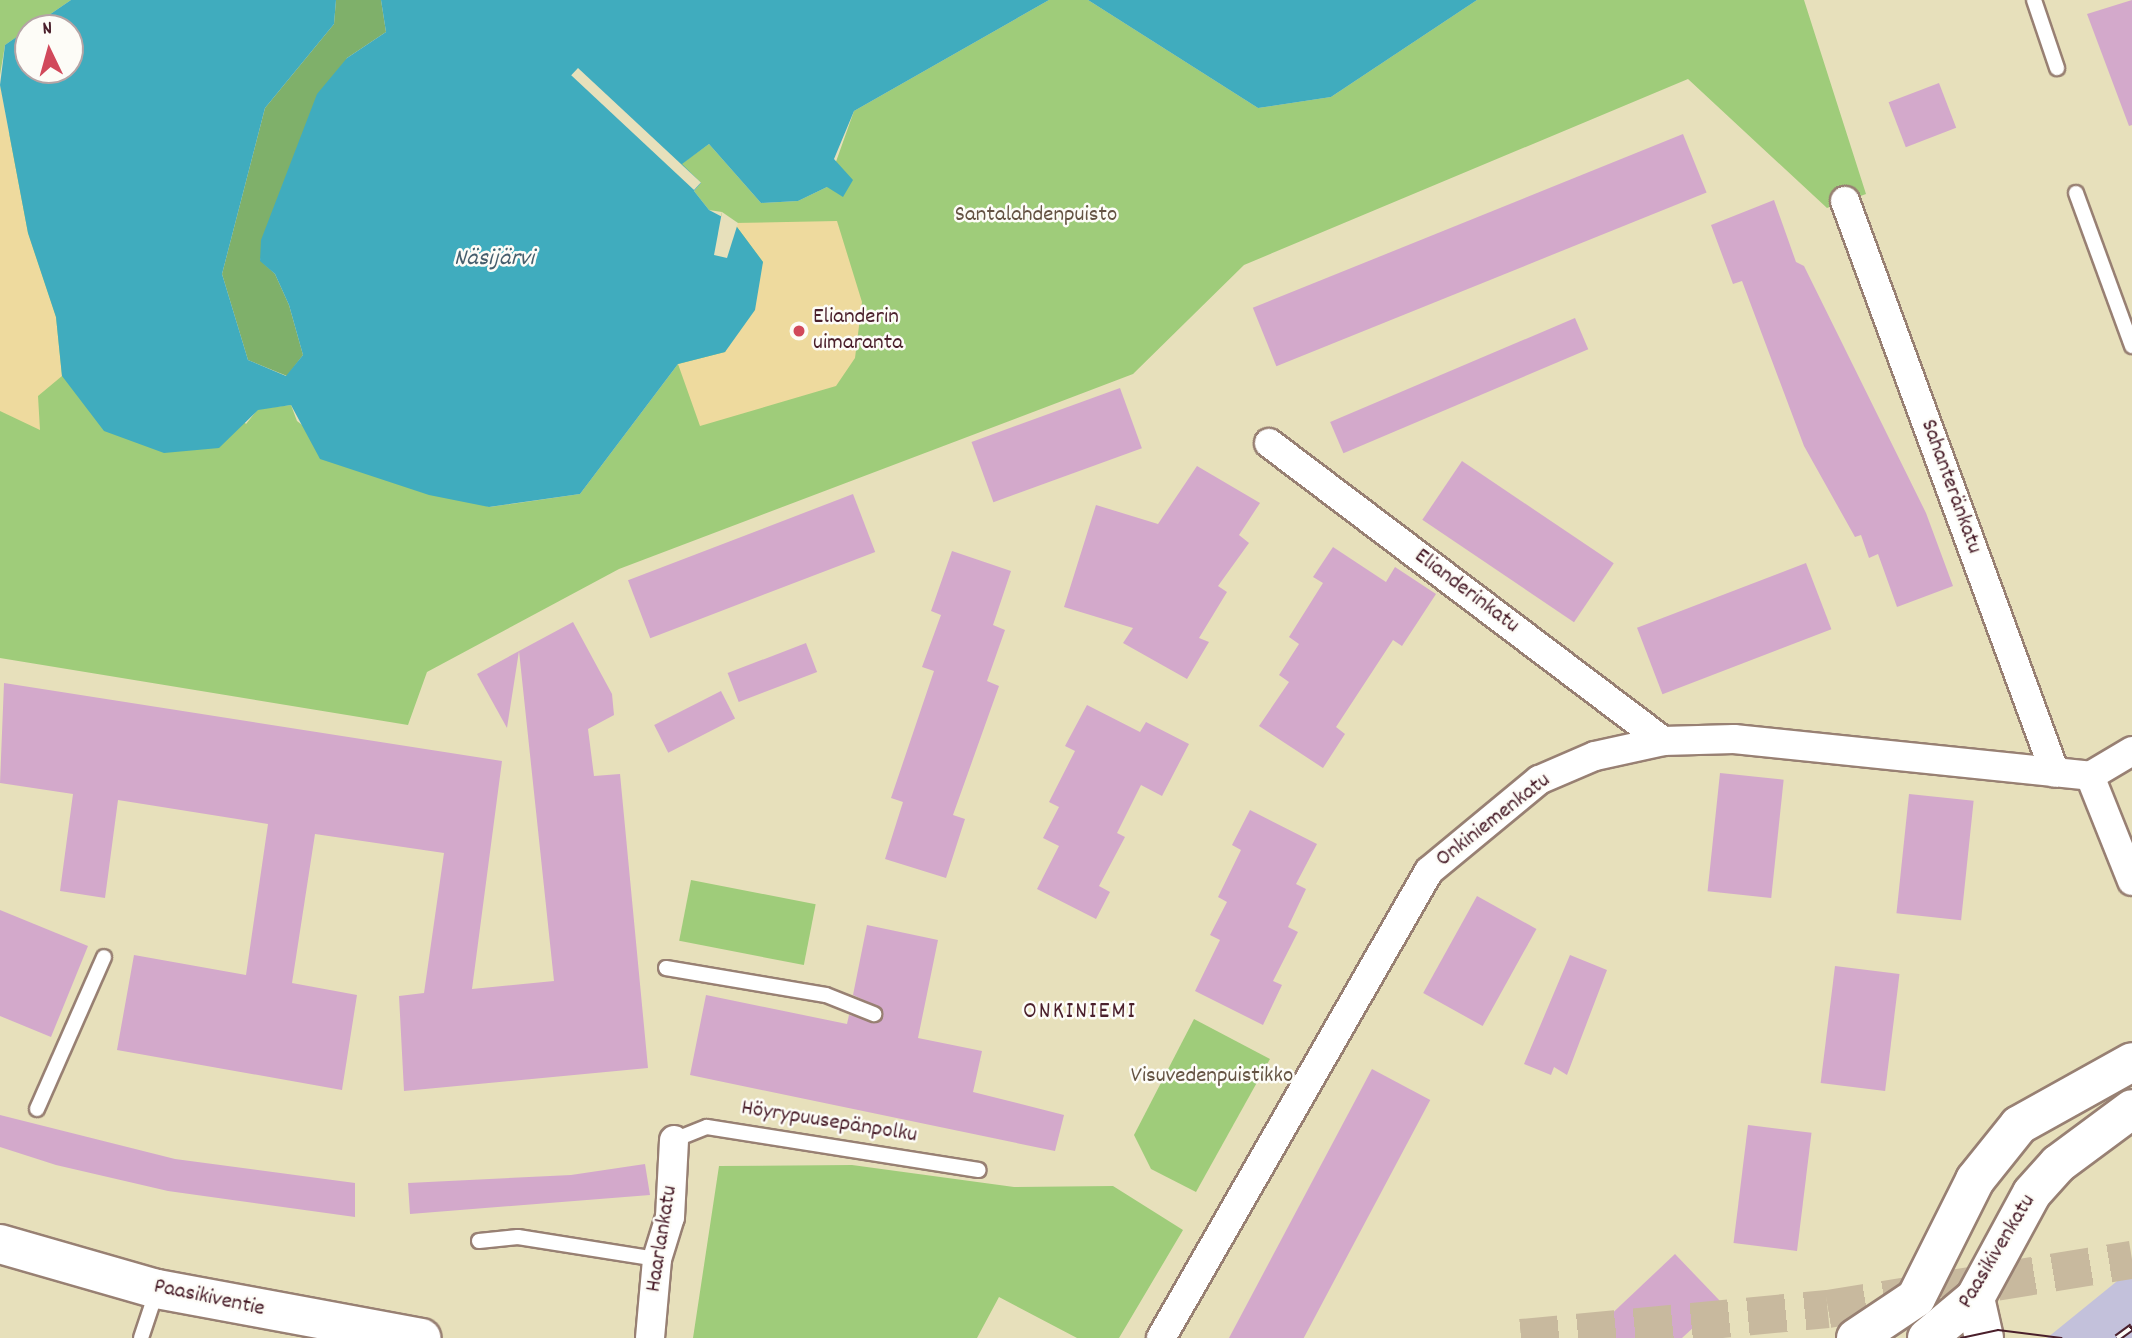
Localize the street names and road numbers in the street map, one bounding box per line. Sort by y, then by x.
street label: Sahanteränkatu [1913,416,1987,558]
street label: Elianderinkatu [1408,544,1524,640]
street label: Onkiniemenkatu [1431,768,1557,874]
street label: Höyrypuusepänpolku [739,1095,919,1151]
street label: Haarlankatu [641,1184,685,1294]
street label: Paasikivenkatu [1953,1190,2043,1314]
street label: Paasikiventie [151,1274,267,1324]

